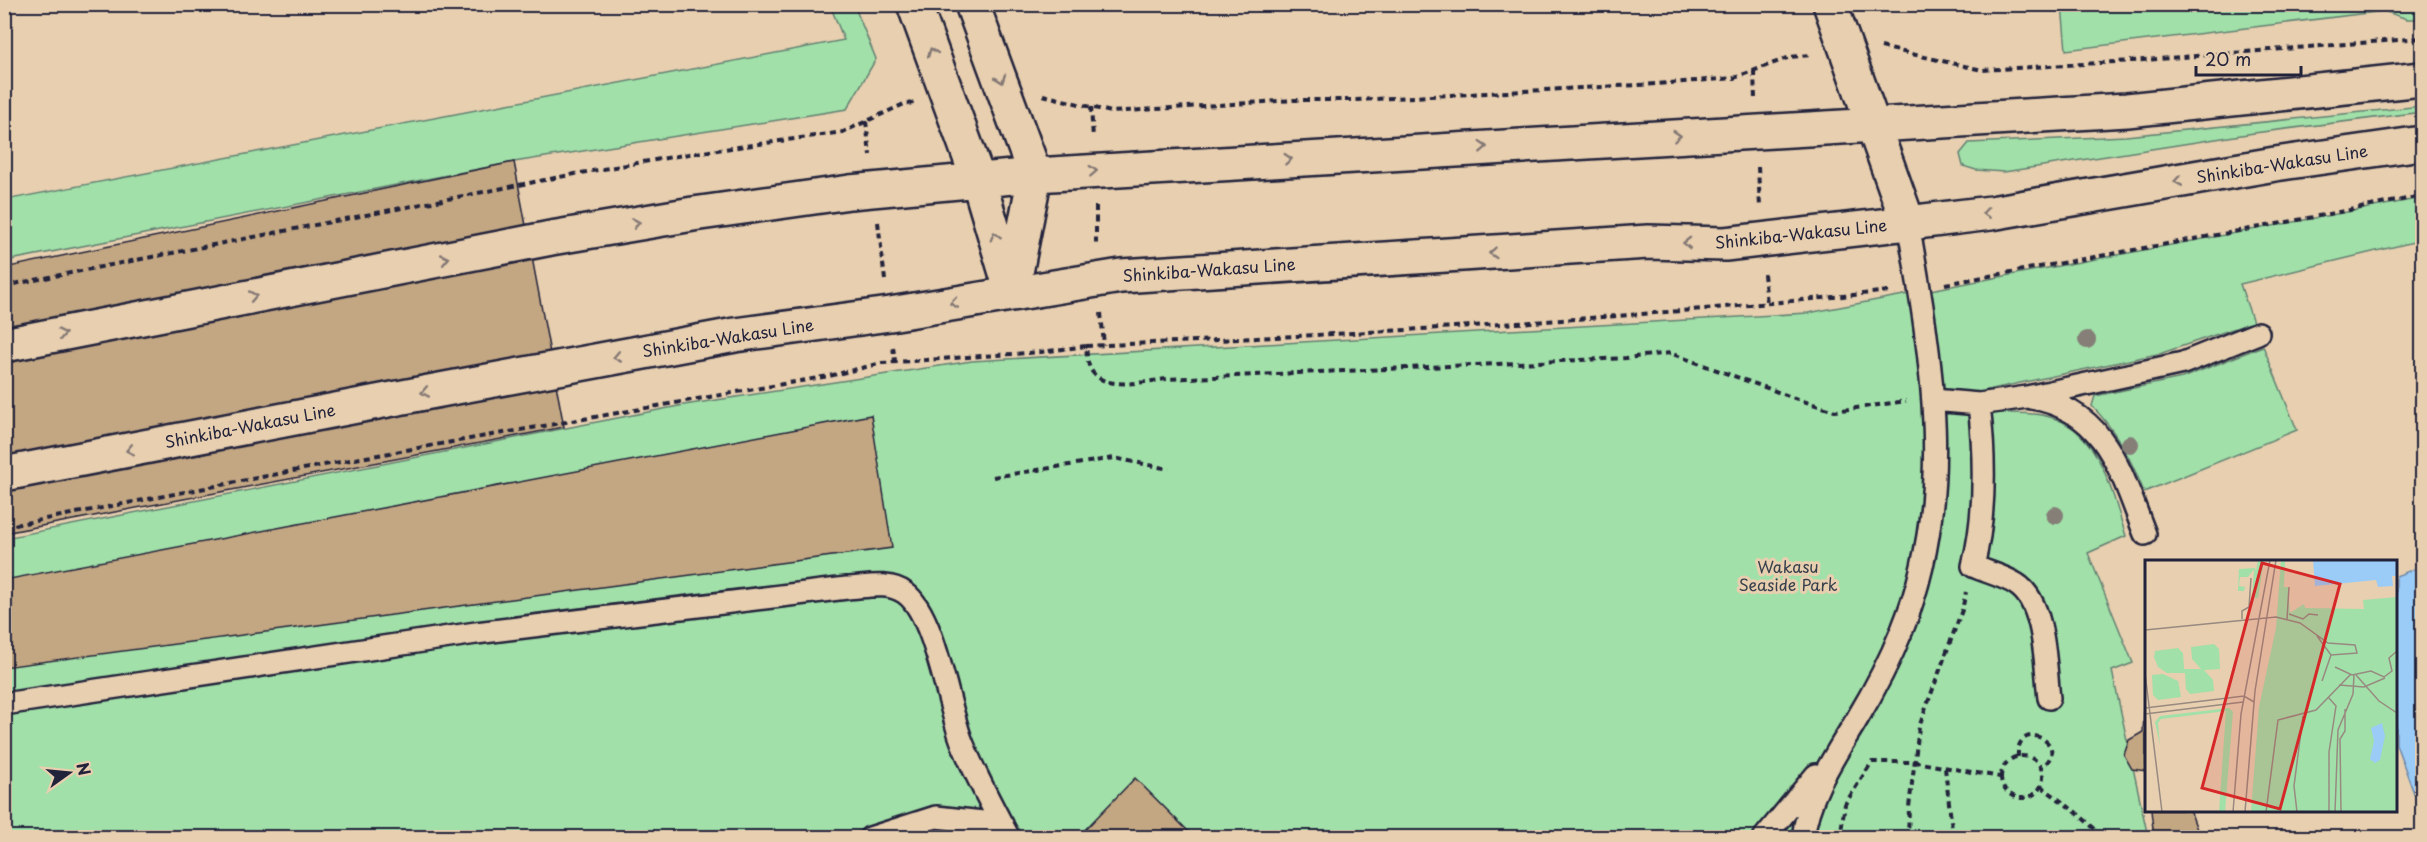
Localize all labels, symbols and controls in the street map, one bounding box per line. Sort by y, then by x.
scale bar [2196,39,2301,77]
text: 20 m [2205,45,2251,72]
one-way arrow [926,47,939,58]
one-way arrow [994,73,1007,83]
one-way arrow [1673,130,1682,143]
street label: Shinkiba-Wakasu Line [2194,138,2369,188]
one-way arrow [1478,141,1487,154]
one-way arrow [1283,153,1292,166]
one-way arrow [1089,165,1098,178]
one-way arrow [2173,174,2183,186]
one-way arrow [1981,207,1990,219]
street label: Shinkiba-Wakasu Line [1713,212,1888,254]
one-way arrow [632,218,641,230]
one-way arrow [990,232,1002,242]
one-way arrow [1683,237,1692,249]
one-way arrow [1488,246,1497,259]
street label: Shinkiba-Wakasu Line [1122,251,1296,287]
one-way arrow [439,253,449,266]
one-way arrow [248,290,258,303]
one-way arrow [949,296,959,309]
street label: Shinkiba-Wakasu Line [640,312,815,362]
one-way arrow [57,328,67,341]
one-way arrow [612,350,622,363]
one-way arrow [420,385,430,398]
street label: Shinkiba-Wakasu Line [162,397,337,453]
one-way arrow [126,443,136,456]
park label: Wakasu Seaside Park [1738,554,1838,596]
inset map [2145,560,2397,812]
north arrow [39,743,99,803]
text: N [71,760,98,778]

